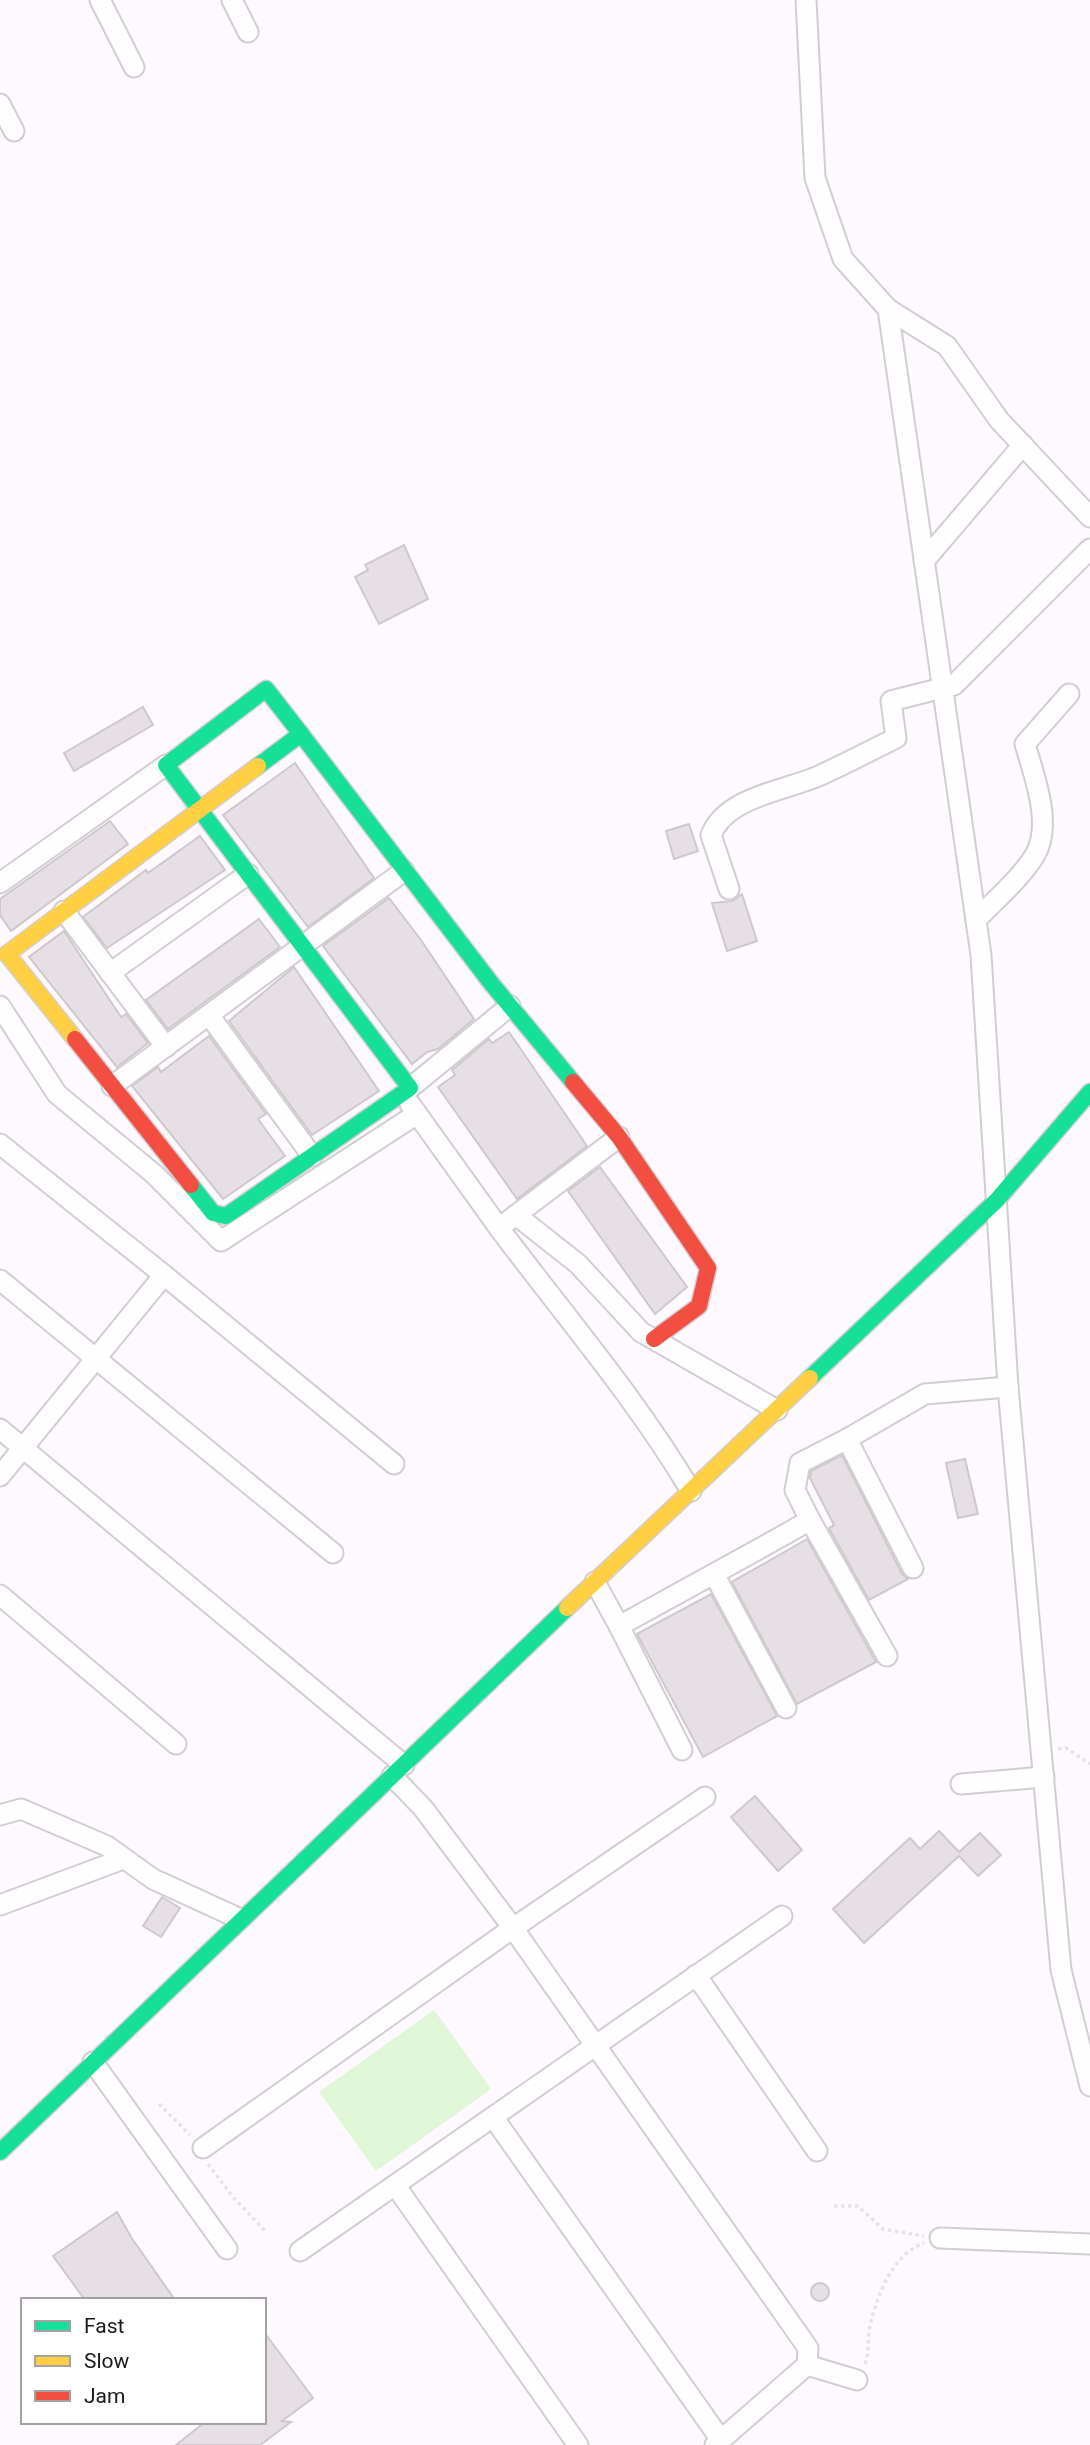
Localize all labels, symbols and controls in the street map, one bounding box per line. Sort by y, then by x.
legend [21,2298,266,2424]
text: Fast [84,2314,125,2338]
text: Slow [84,2349,130,2373]
text: Jam [84,2384,125,2408]

